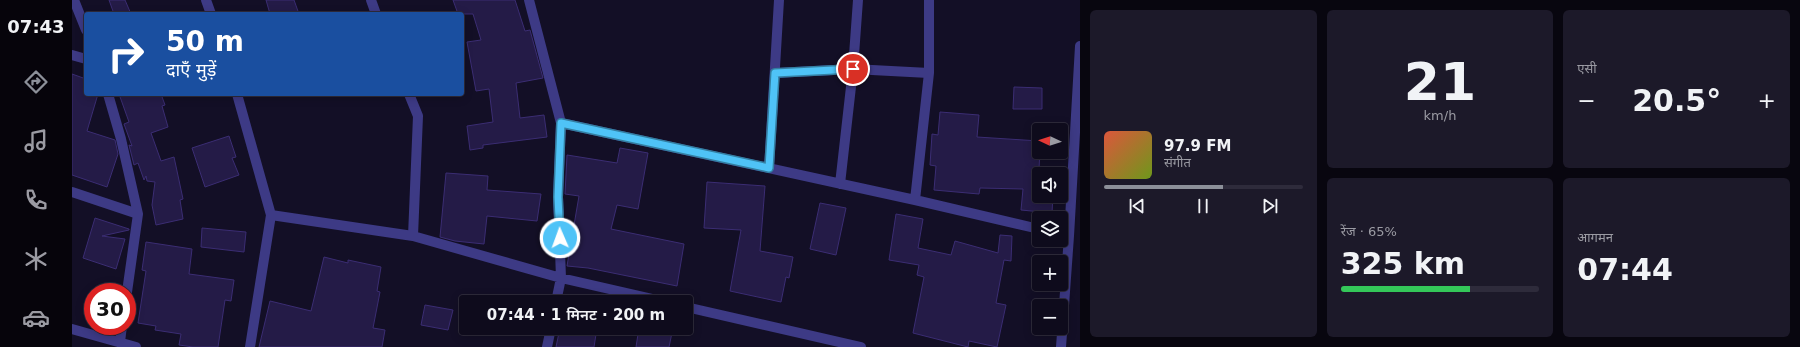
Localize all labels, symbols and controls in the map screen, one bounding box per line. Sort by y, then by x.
text: 07:43 [7,16,65,37]
text: 50 m [166,25,244,58]
icon: right [100,28,152,80]
pin [836,52,870,86]
text: 21 [1404,52,1476,112]
icon: arrive [842,58,864,80]
text: दाएँ मुड़ें [166,59,216,80]
text: एसी [1577,61,1597,76]
icon: directions [22,68,50,96]
text: 20.5° [1632,83,1721,118]
text: − [1577,88,1596,113]
text: + [1758,88,1776,113]
text: km/h [1424,108,1456,123]
north arrow [1032,123,1068,159]
map controls [1032,123,1068,335]
icon: music [22,127,50,155]
text: 97.9 FM [1164,137,1231,155]
text: संगीत [1164,155,1191,170]
button: sound [1032,167,1068,203]
icon: phone [22,186,50,214]
icon: previous [1126,195,1148,217]
icon: pause [1192,195,1214,217]
icon: next [1259,195,1281,217]
button: layers [1032,211,1068,247]
position arrow [539,217,581,259]
text: रेंज · 65% [1341,224,1397,239]
text: आगमन [1577,230,1613,245]
icon: climate [22,245,50,273]
text: 325 km [1341,246,1465,281]
text: 07:44 [1577,252,1673,287]
button: + [1032,255,1068,291]
speed limit sign: 30 [84,283,136,335]
button: − [1032,299,1068,335]
icon: car [22,304,50,332]
text: 07:44 · 1 मिनट · 200 m [487,306,665,324]

